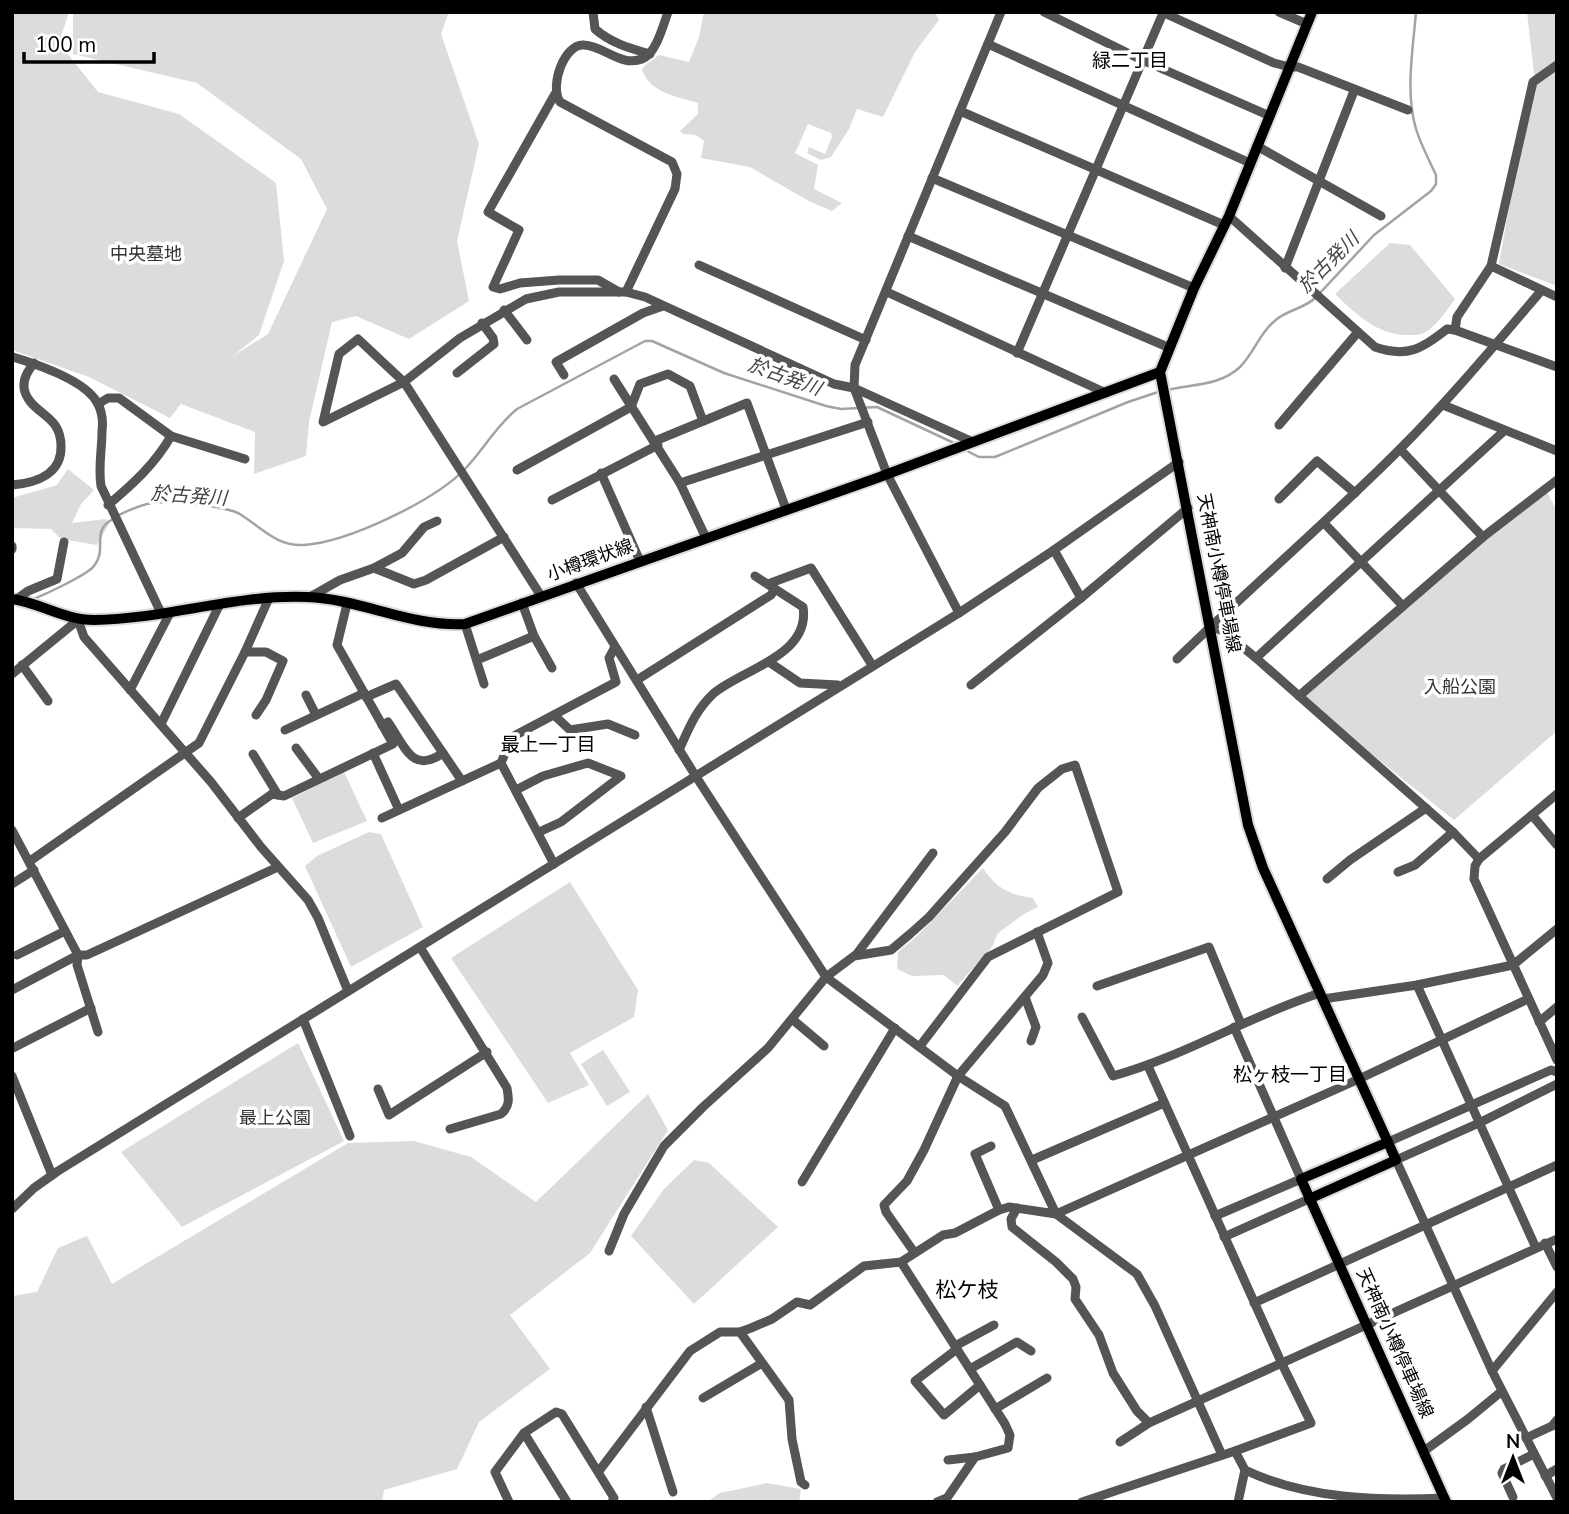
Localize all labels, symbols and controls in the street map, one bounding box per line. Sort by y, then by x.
scale bar [24,21,154,65]
text: 100 m [35,31,96,59]
district label: 緑二丁目 [1092,48,1168,74]
water label: 於古発川 [1293,225,1366,299]
park label: 中央墓地 [110,242,182,266]
water label: 於古発川 [744,352,827,403]
water label: 於古発川 [150,480,230,512]
street label: 天神南小樽停車場線 [1192,491,1246,655]
street label: 小樽環状線 [544,533,636,587]
park label: 入船公園 [1424,675,1496,699]
district label: 最上一丁目 [500,732,596,758]
district label: 松ヶ枝一丁目 [1233,1062,1347,1088]
park label: 最上公園 [239,1106,311,1130]
street label: 天神南小樽停車場線 [1351,1264,1439,1422]
district label: 松ケ枝 [936,1276,999,1304]
north arrow [1478,1423,1548,1493]
text: N [1506,1429,1520,1455]

